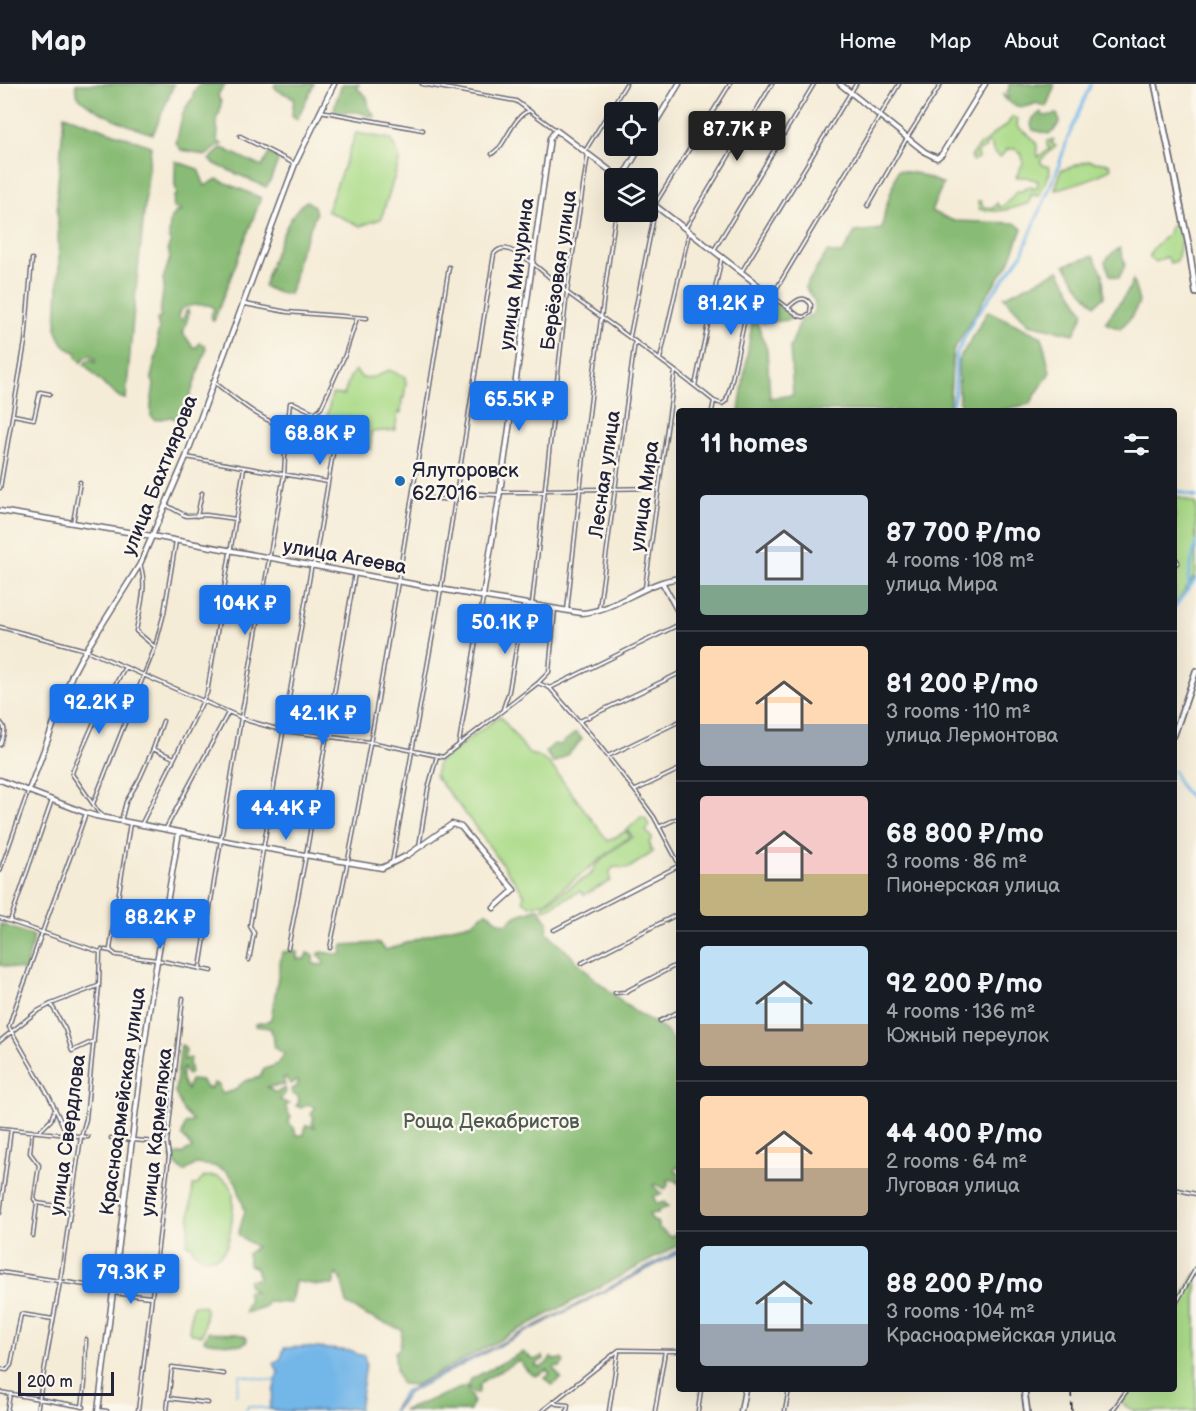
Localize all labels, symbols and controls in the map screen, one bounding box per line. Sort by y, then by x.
text: Map [30,25,86,58]
text: Home [839,29,896,54]
text: Map [929,29,971,54]
text: About [1004,29,1059,54]
text: Contact [1092,29,1166,54]
map controls [604,102,658,222]
button: locate [604,102,658,156]
pin: 87.7K ₽ [682,111,792,162]
text: 87.7K ₽ [702,118,772,142]
button: layers [604,168,658,222]
street label: Берёзовая улица [536,188,582,352]
street label: улица Мичурина [494,196,540,352]
pin: 81.2K ₽ [676,285,786,336]
text: 81.2K ₽ [697,292,765,316]
pin: 65.5K ₽ [464,381,574,432]
text: 65.5K ₽ [484,388,554,412]
street label: улица Бахтиярова [117,391,203,559]
street label: Лесная улица [584,409,626,541]
pin: 68.8K ₽ [265,415,375,466]
text: 68.8K ₽ [284,422,356,446]
icon: filters [1120,428,1153,461]
text: 11 homes [700,429,808,460]
street label: улица Мира [625,439,665,553]
place label: Ялуторовск 627016 [412,459,519,506]
marker: Ялуторовск 627016 [393,474,407,488]
text: 87 700 ₽/mo [886,518,1041,549]
icon: home [748,519,820,591]
street label: улица Агеева [281,534,409,580]
text: 4 rooms · 108 m² [886,549,1034,573]
text: улица Мира [886,573,998,597]
pin: 104K ₽ [196,585,294,636]
text: 104K ₽ [213,592,277,616]
pin: 50.1K ₽ [450,604,560,655]
text: 50.1K ₽ [471,611,539,635]
text: 81 200 ₽/mo [886,669,1038,700]
icon: home [748,670,820,742]
pin: 92.2K ₽ [44,684,154,735]
text: 92.2K ₽ [64,691,134,715]
pin: 42.1K ₽ [268,695,378,746]
text: 3 rooms · 110 m² [886,700,1031,724]
text: 42.1K ₽ [289,702,357,726]
text: улица Лермонтова [886,724,1058,748]
pin: 44.4K ₽ [231,790,341,841]
text: 44.4K ₽ [251,797,321,821]
text: 68 800 ₽/mo [886,819,1044,850]
icon: home [748,820,820,892]
text: 3 rooms · 86 m² [886,850,1027,874]
text: Пионерская улица [886,874,1060,898]
pin: 88.2K ₽ [105,899,215,950]
text: 88.2K ₽ [124,906,196,930]
text: 92 200 ₽/mo [886,969,1043,1000]
icon: home [748,970,820,1042]
street label: Красноармейская улица [95,985,151,1217]
text: 4 rooms · 136 m² [886,1000,1035,1024]
text: Южный переулок [886,1024,1049,1048]
street label: улица Кармелюка [136,1046,178,1218]
street label: улица Свердлова [45,1053,91,1217]
park label: Роща Декабристов [402,1110,580,1134]
text: 44 400 ₽/mo [886,1119,1043,1150]
icon: home [748,1120,820,1192]
text: 2 rooms · 64 m² [886,1150,1027,1174]
text: Луговая улица [886,1174,1020,1198]
pin: 79.3K ₽ [76,1254,186,1305]
text: 79.3K ₽ [96,1261,166,1285]
text: 88 200 ₽/mo [886,1269,1043,1300]
icon: home [748,1270,820,1342]
text: 3 rooms · 104 m² [886,1300,1035,1324]
text: Красноармейская улица [886,1324,1116,1348]
scale bar [18,1369,114,1396]
text: 200 m [27,1373,73,1392]

